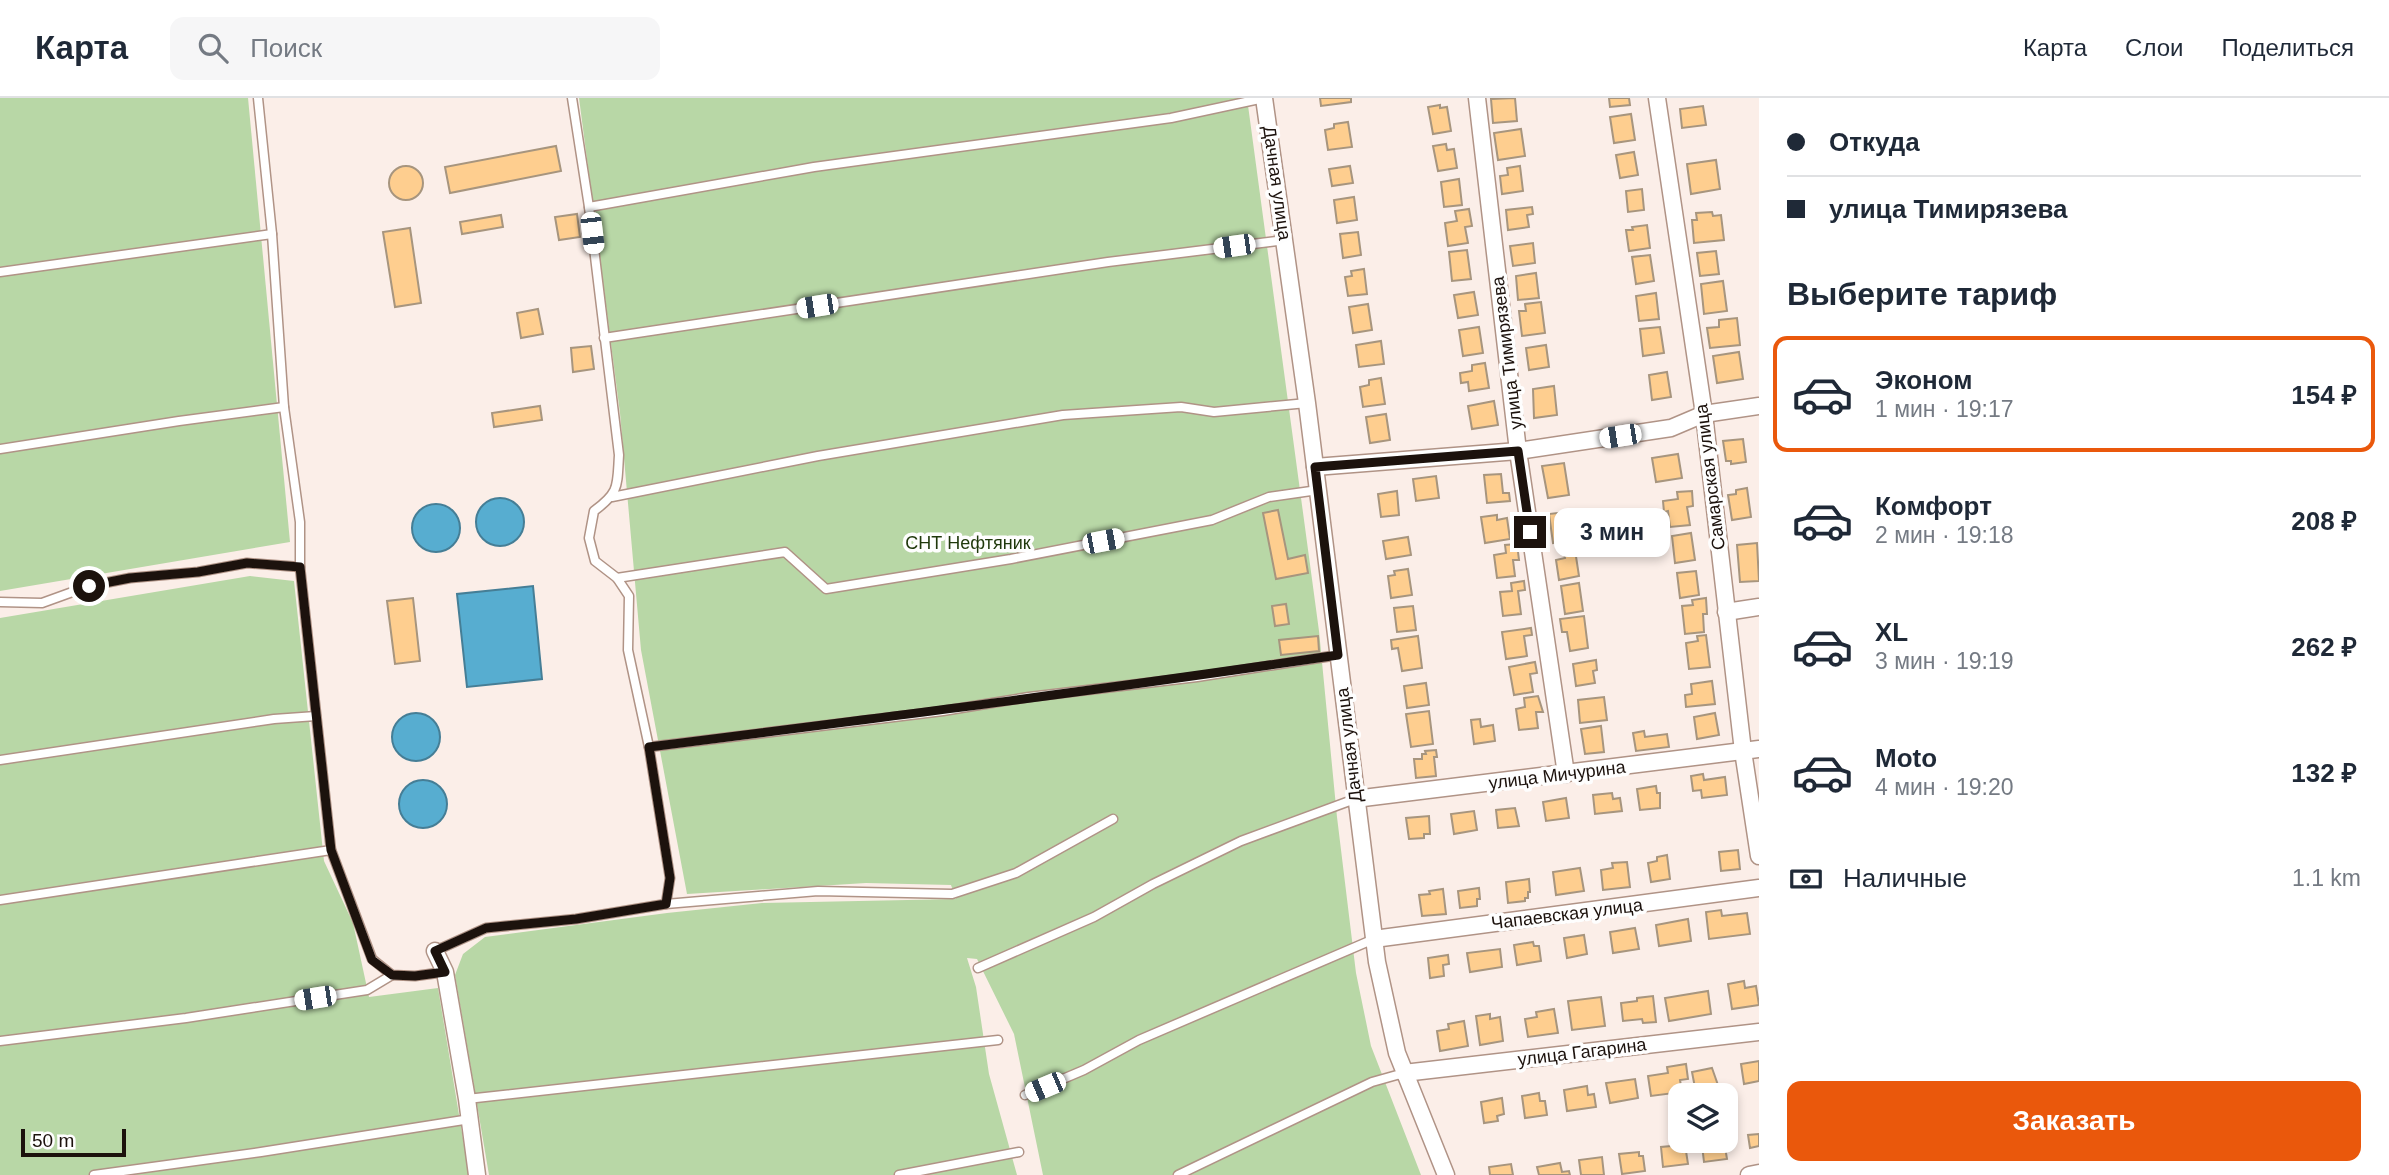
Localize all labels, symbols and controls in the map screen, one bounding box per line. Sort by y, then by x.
search box [170,17,660,80]
text: Карта [35,29,128,66]
icon: search [194,29,232,67]
text: Поиск [250,33,322,63]
text: Карта [2023,34,2087,61]
text: Слои [2125,34,2183,61]
text: Поделиться [2221,34,2354,61]
street label: Дачная улица [1259,124,1295,242]
text: Откуда [1829,127,1920,157]
text: улица Тимирязева [1829,194,2068,224]
car [580,211,605,255]
car [1212,233,1257,259]
street label: улица Тимирязева [1488,274,1526,431]
text: Выберите тариф [1787,276,2057,312]
car [795,292,840,320]
icon: car [1791,363,1854,426]
text: Эконом [1875,365,1973,395]
text: 154 ₽ [2291,380,2357,410]
text: 1 мин · 19:17 [1875,396,2014,422]
street label: Самарская улица [1691,402,1729,551]
car [1598,422,1643,450]
icon: car [1791,489,1854,552]
text: Комфорт [1875,491,1992,521]
text: 208 ₽ [2291,506,2357,536]
callout: 3 мин [1554,508,1670,556]
route end [1514,516,1546,548]
text: 3 мин [1580,519,1644,545]
text: 2 мин · 19:18 [1875,522,2014,548]
car [1081,527,1126,555]
park label: СНТ Нефтяник [905,533,1031,553]
route start [73,570,105,602]
icon: car [1791,615,1854,678]
text: XL [1875,617,1908,647]
text: 262 ₽ [2291,632,2357,662]
text: 3 мин · 19:19 [1875,648,2014,674]
street label: Дачная улица [1332,686,1366,803]
icon: car [1791,741,1854,804]
text: Moto [1875,743,1937,773]
street label: улица Мичурина [1487,757,1628,793]
text: 132 ₽ [2291,758,2357,788]
text: 4 мин · 19:20 [1875,774,2014,800]
icon: cash [1787,860,1825,898]
text: Наличные [1843,863,1967,893]
text: 1.1 km [2292,865,2361,891]
street label: Чапаевская улица [1490,895,1645,933]
car [293,984,338,1012]
street label: улица Гагарина [1517,1034,1648,1070]
car [1022,1069,1069,1105]
button: Заказать [1787,1081,2361,1161]
map controls [1668,1083,1738,1153]
button: layers [1668,1083,1738,1153]
scale bar [21,1126,126,1158]
text: 50 m [32,1130,74,1151]

